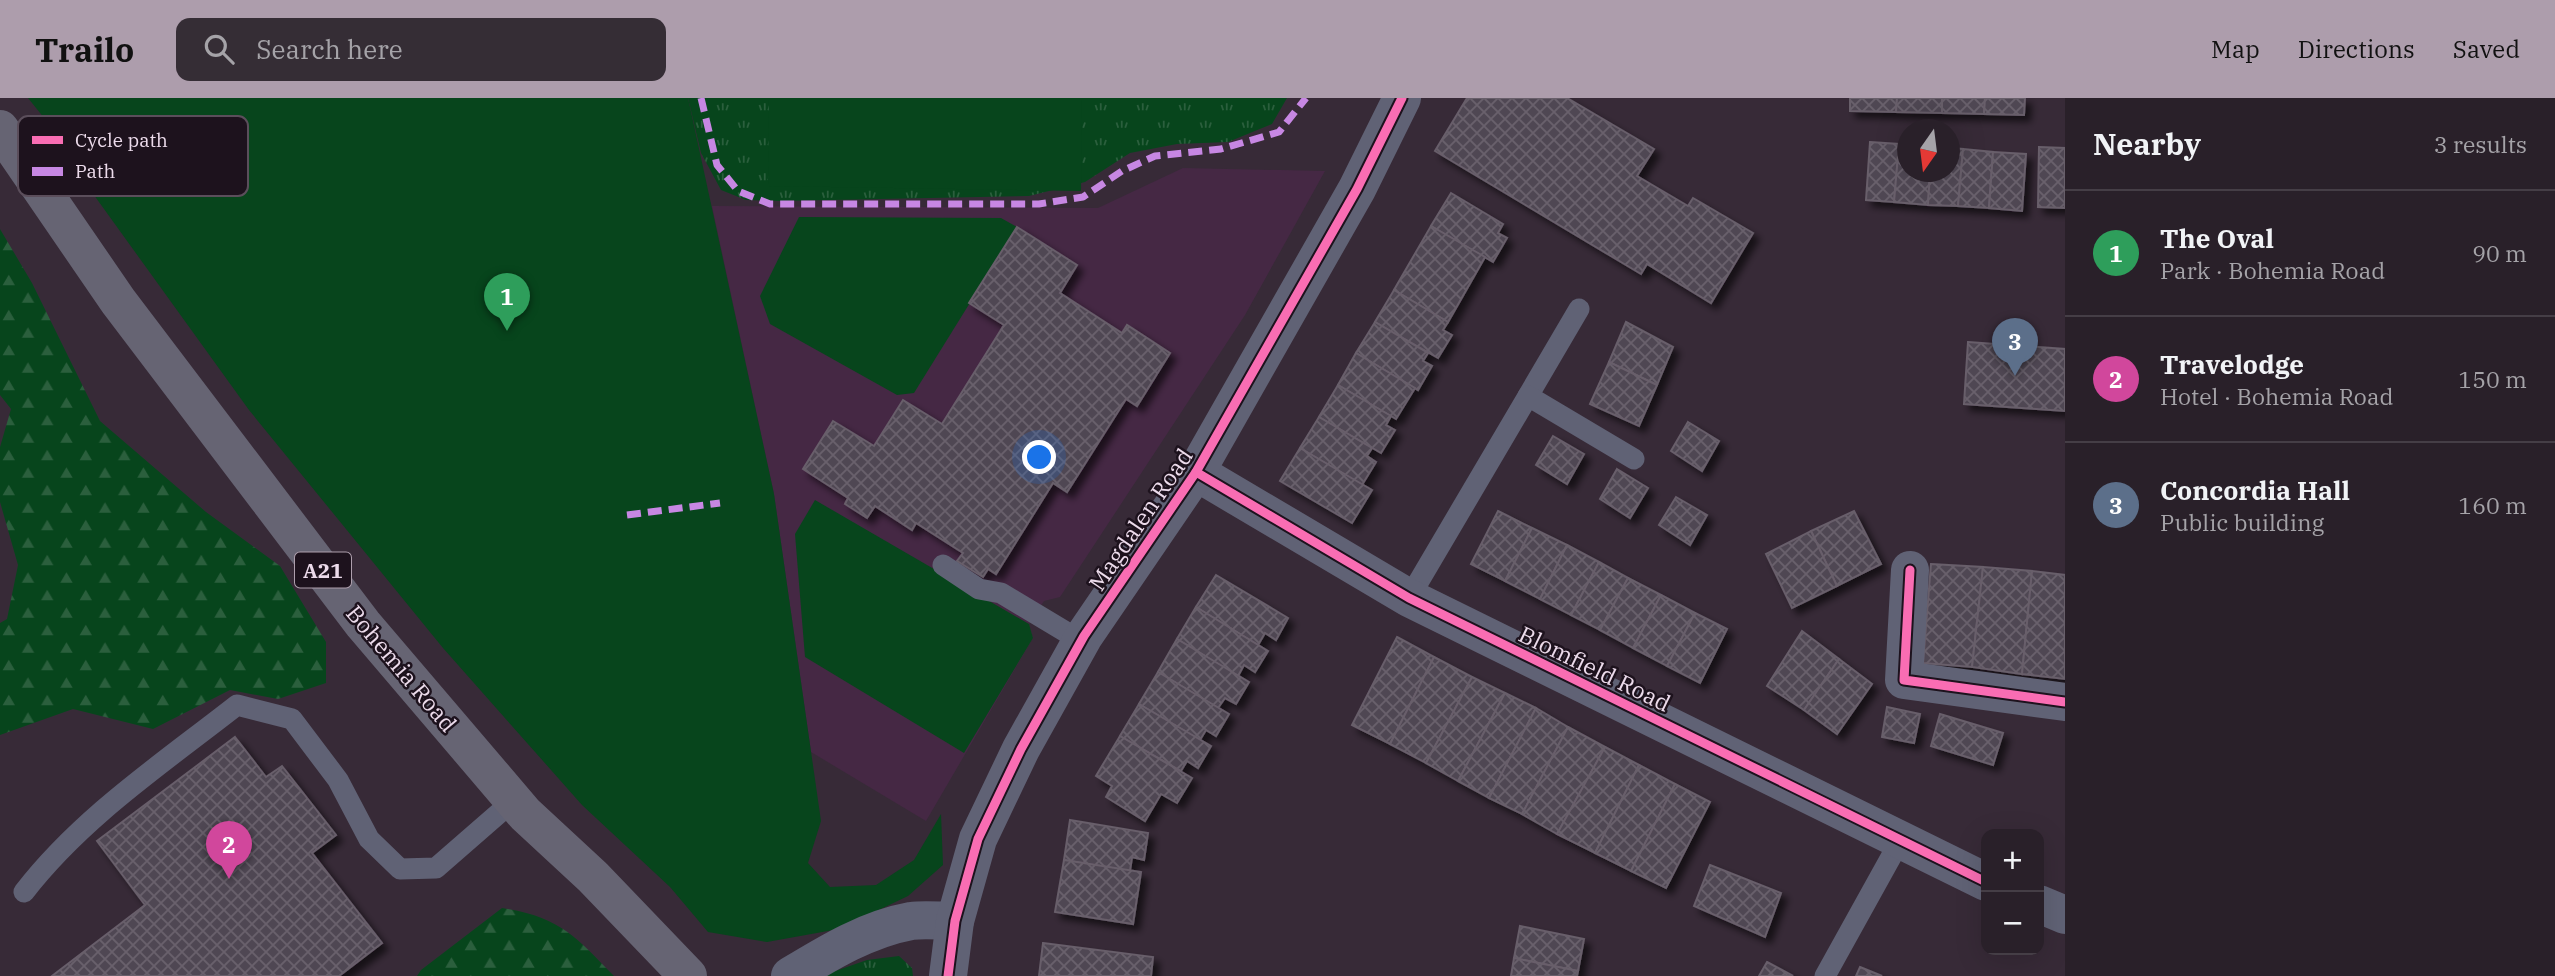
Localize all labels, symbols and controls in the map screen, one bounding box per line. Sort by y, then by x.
search box [176,18,666,81]
text: Trailo [35,28,134,71]
icon: search [200,30,238,68]
text: Search here [256,32,403,66]
text: Map [2211,33,2260,65]
text: Directions [2298,33,2415,65]
text: Saved [2453,33,2520,65]
legend [18,116,248,196]
north arrow [1897,119,1960,182]
text: Nearby [2093,124,2201,163]
text: Cycle path [75,128,168,152]
text: 3 results [2434,129,2527,159]
text: Path [75,159,115,183]
text: The Oval [2160,221,2274,255]
text: 1 [2109,238,2123,268]
text: 90 m [2472,238,2527,268]
text: Park · Bohemia Road [2160,255,2385,285]
pin: 1 [484,273,530,331]
pin: 3 [1992,318,2038,376]
text: Travelodge [2160,347,2304,381]
text: 2 [2109,364,2123,394]
text: 150 m [2458,364,2527,394]
text: Hotel · Bohemia Road [2160,381,2394,411]
your location [1022,440,1056,474]
street label: Magdalen Road [1081,442,1199,596]
text: Concordia Hall [2160,473,2350,507]
text: 3 [2109,490,2123,520]
text: 160 m [2458,490,2527,520]
text: Public building [2160,507,2324,537]
road number: A21 [295,552,351,588]
street label: Bohemia Road [340,598,464,738]
street label: Blomfield Road [1514,618,1676,718]
pin: 2 [206,821,252,879]
map controls [1981,829,2044,955]
button: + [1981,829,2044,892]
button: − [1981,892,2044,955]

